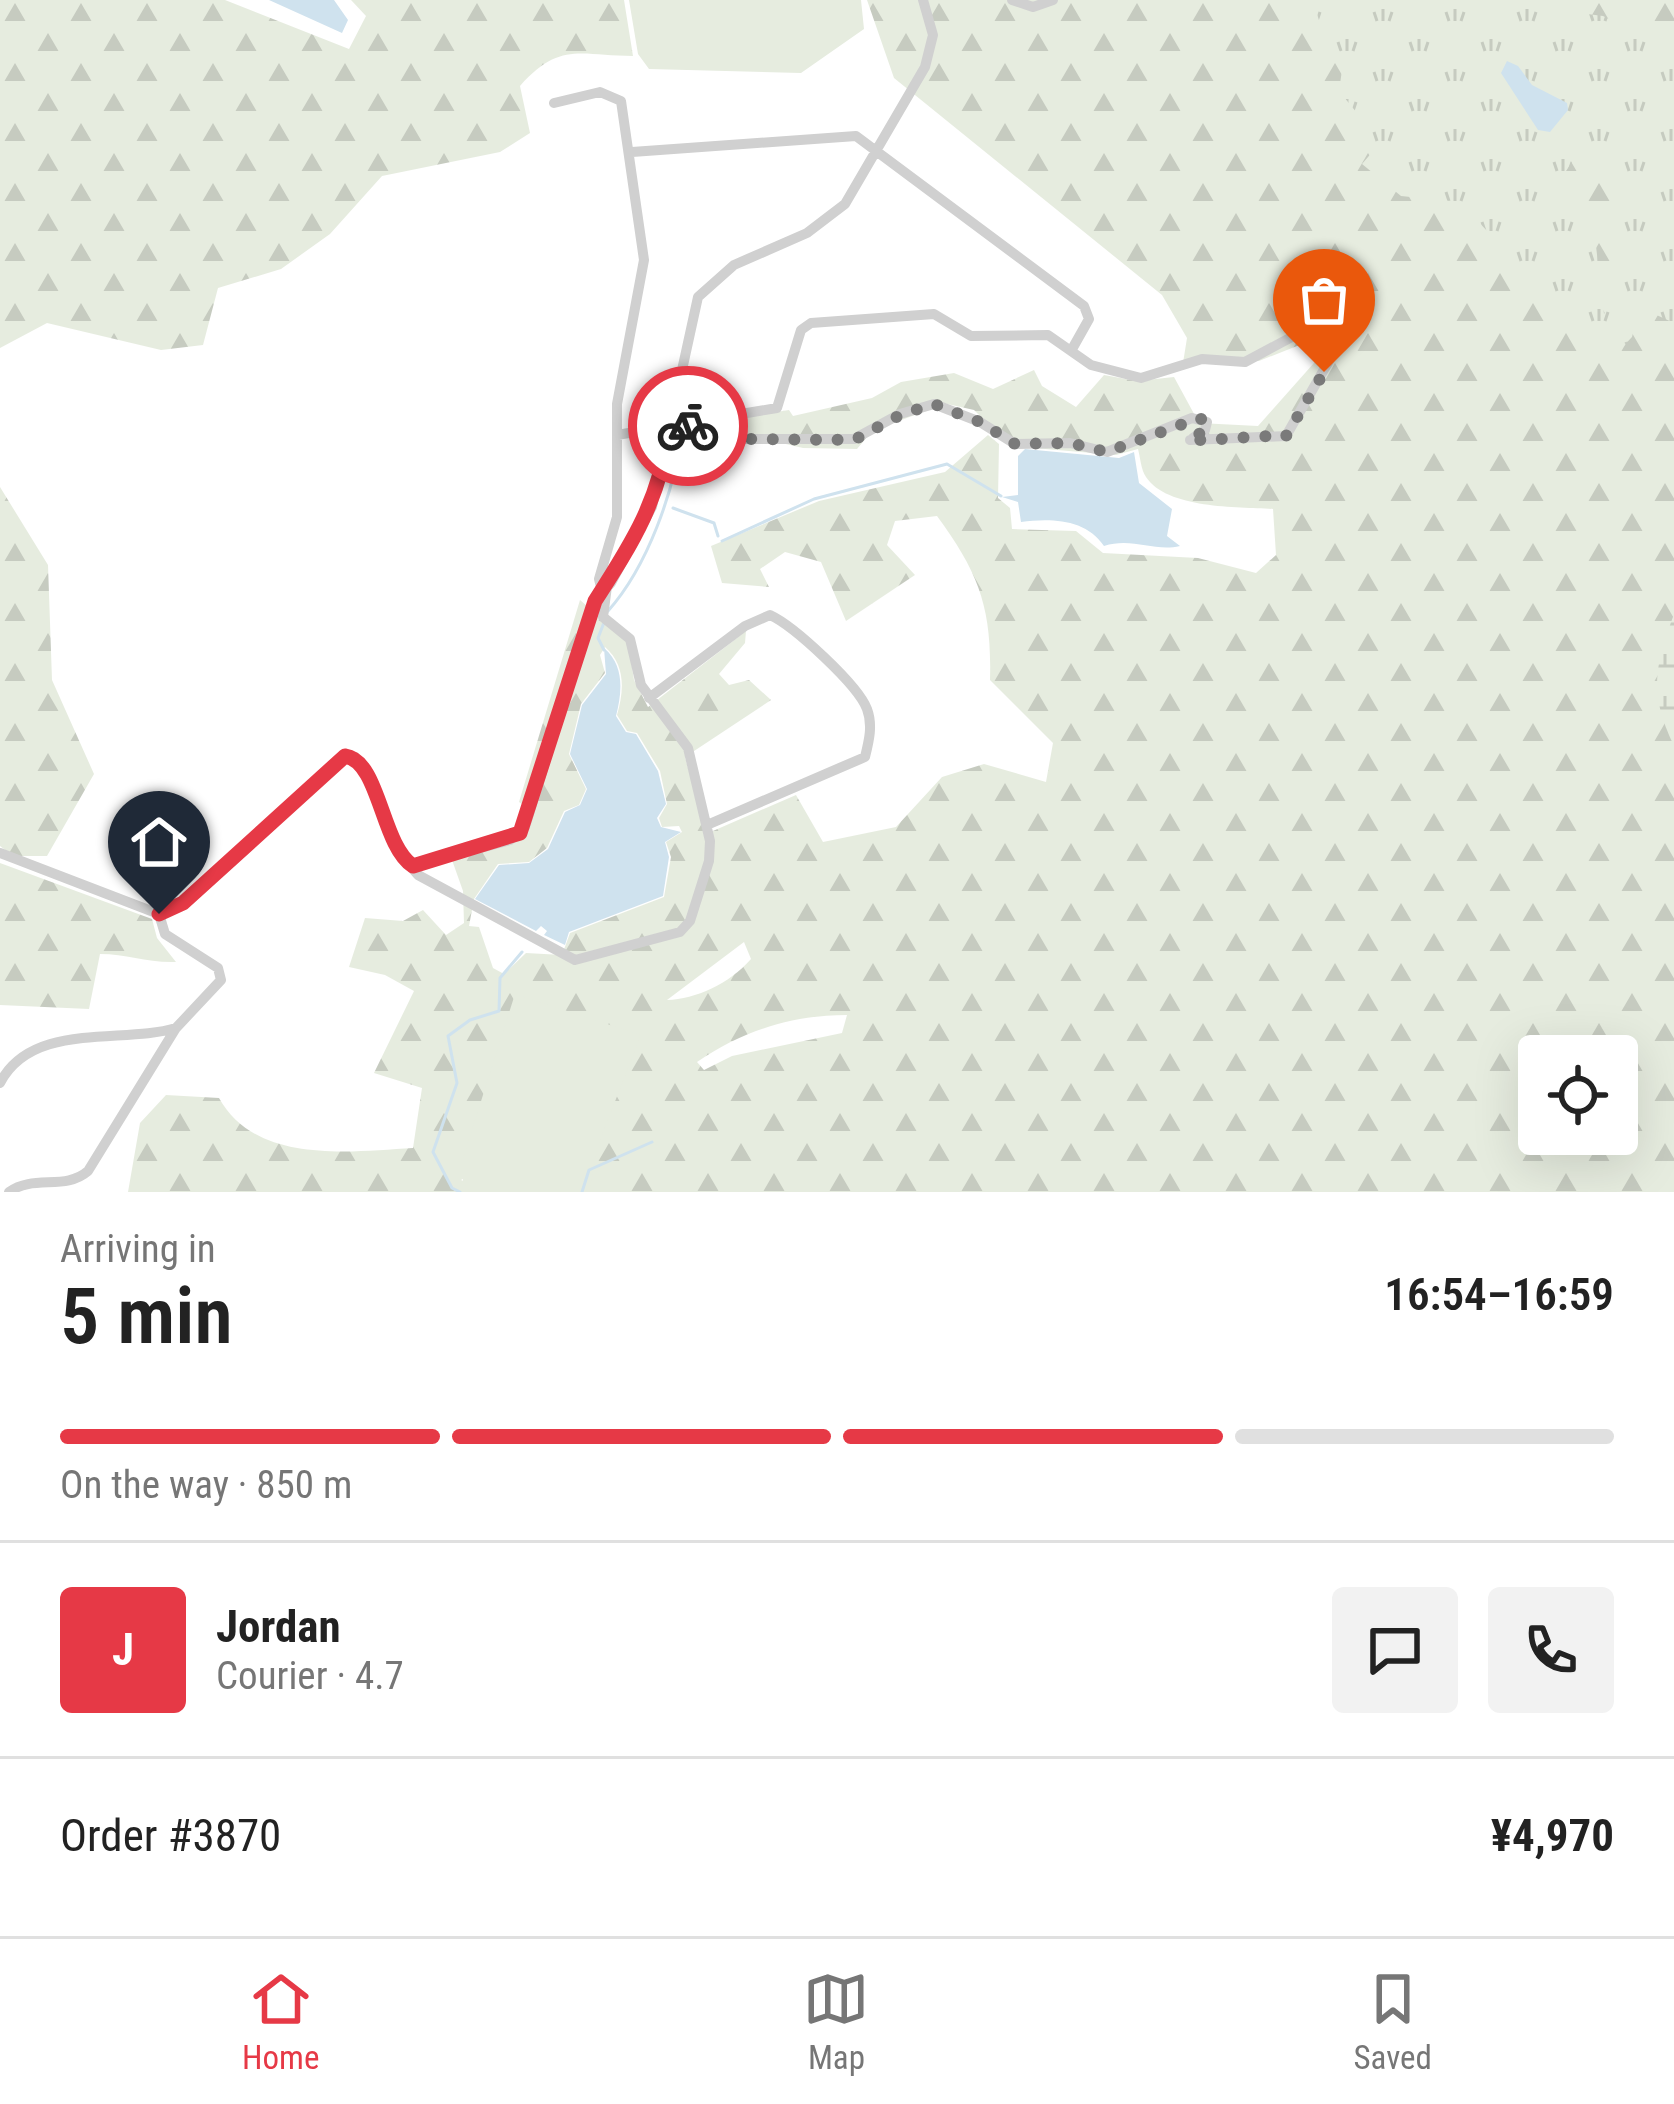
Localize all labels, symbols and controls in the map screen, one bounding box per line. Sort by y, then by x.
pin [1273,249,1375,372]
icon: bag [1291,267,1357,333]
courier [628,366,748,486]
icon: bike [655,393,721,459]
pin [108,791,210,914]
icon: home [126,809,192,875]
map controls [1518,1035,1638,1155]
button: locate [1518,1035,1638,1155]
text: Arriving in [60,1226,216,1272]
text: 16:54–16:59 [1384,1268,1614,1321]
text: 5 min [60,1271,233,1362]
text: On the way · 850 m [60,1462,352,1508]
button: chat [1332,1587,1458,1713]
button: phone [1488,1587,1614,1713]
text: Jordan [216,1600,341,1653]
text: J [112,1623,134,1676]
text: Courier · 4.7 [216,1653,404,1699]
text: Order #3870 [60,1809,281,1862]
text: ¥4,970 [1491,1809,1614,1862]
tab: Home [242,1966,319,2077]
tab: Map [803,1966,869,2077]
tab: Saved [1354,1966,1432,2077]

